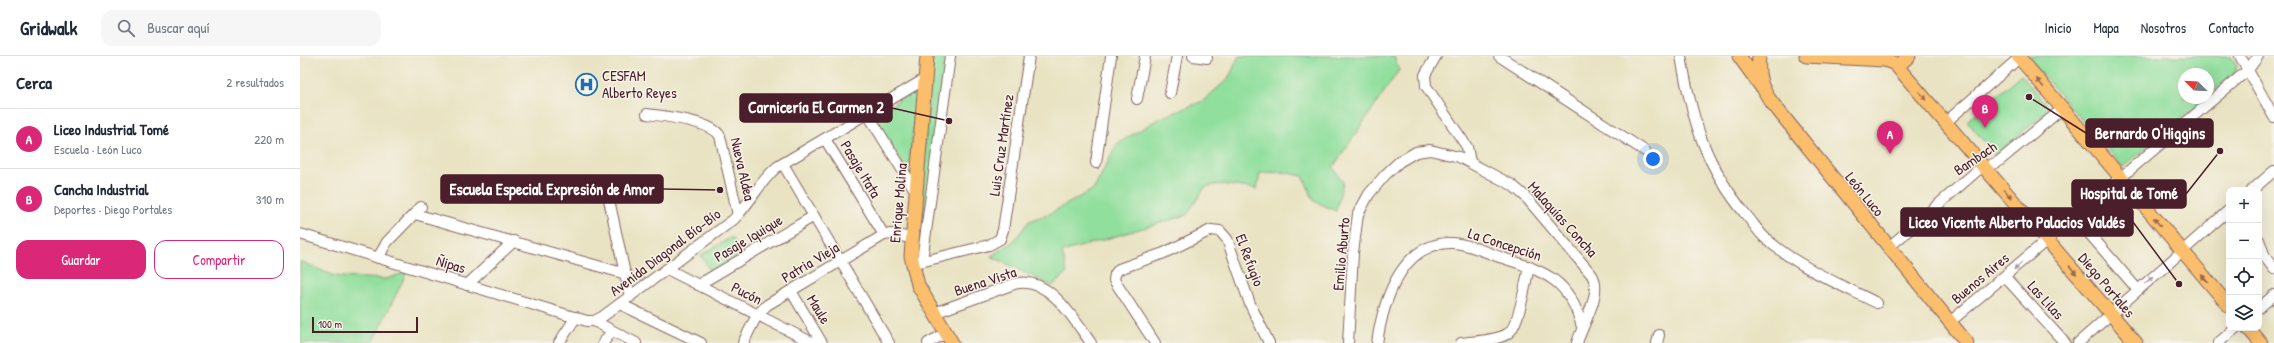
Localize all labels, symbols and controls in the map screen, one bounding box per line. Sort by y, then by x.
search box [101,10,381,46]
text: Gridwalk [20,15,77,41]
icon: search [115,17,137,39]
text: Buscar aquí [147,17,210,38]
text: Inicio [2045,18,2071,37]
text: Mapa [2093,18,2119,37]
text: Nosotros [2141,18,2186,37]
text: Contacto [2208,18,2254,37]
place label: CESFAM Alberto Reyes [602,65,677,103]
north arrow [2178,68,2214,104]
text: Cerca [16,71,52,94]
hospital icon: CESFAM Alberto Reyes [573,71,599,97]
text: 2 resultados [226,73,284,91]
one-way arrow [2036,78,2045,89]
one-way arrow [1919,90,1928,101]
street label: Luis Cruz Martínez [983,92,1019,197]
callout: Carnicería El Carmen 2 [740,94,892,122]
pin: B [1972,95,1998,128]
text: Carnicería El Carmen 2 [748,96,885,118]
text: Liceo Industrial Tomé [54,119,169,140]
callout: Bernardo O'Higgins [2086,119,2213,147]
pin: A [1877,121,1903,154]
text: Bernardo O'Higgins [2095,122,2206,145]
text: A [26,130,32,148]
text: 220 m [254,130,284,148]
street label: Nueva Aldea [726,135,760,203]
street label: Pasaje Itata [836,136,886,202]
street label: Bambach [1949,136,2001,180]
text: Escuela · León Luco [54,140,142,158]
your location [1643,149,1663,169]
street label: Enrique Molina [884,162,912,244]
street label: León Luco [1841,167,1889,221]
callout: Escuela Especial Expresión de Amor [441,175,663,203]
street label: Malaquías Concha [1523,177,1603,261]
text: Escuela Especial Expresión de Amor [449,178,655,201]
text: Cancha Industrial [54,179,148,200]
callout: Hospital de Tomé [2072,180,2186,208]
text: Hospital de Tomé [2080,182,2178,205]
map controls [2226,187,2262,331]
button: + [2226,187,2262,223]
one-way arrow [2003,189,2013,199]
text: B [26,190,32,208]
text: 310 m [256,190,284,208]
text: Deportes · Diego Portales [54,200,172,218]
street label: Avenida Diagonal Bío-Bío [605,203,725,301]
callout: Liceo Vicente Alberto Palacios Valdés [1901,208,2133,236]
street label: Pasaje Iquique [710,209,786,267]
text: Liceo Vicente Alberto Palacios Valdés [1909,211,2126,233]
street label: Emilio Aburto [1327,216,1355,292]
one-way arrow [2152,217,2161,227]
street label: La Concepción [1466,222,1545,266]
button: − [2226,223,2262,259]
street label: El Refugio [1230,231,1270,289]
street label: Patria Vieja [777,236,843,287]
button: Guardar [16,240,146,279]
button: Compartir [154,240,284,279]
street label: Buenos Aires [1947,247,2014,308]
street label: Diego Portales [2074,248,2140,322]
street label: Ñipas [434,250,468,278]
button: locate [2226,259,2262,295]
street label: Buena Vista [951,261,1019,301]
one-way arrow [2013,261,2023,270]
one-way arrow [2068,264,2077,275]
one-way arrow [2201,274,2210,284]
street label: Pucón [728,276,766,310]
street label: Las Lilas [2023,276,2069,324]
one-way arrow [2144,276,2154,285]
street label: Maule [802,290,836,328]
button: layers [2226,295,2262,331]
scale bar [312,315,418,334]
text: 100 m [318,317,342,331]

